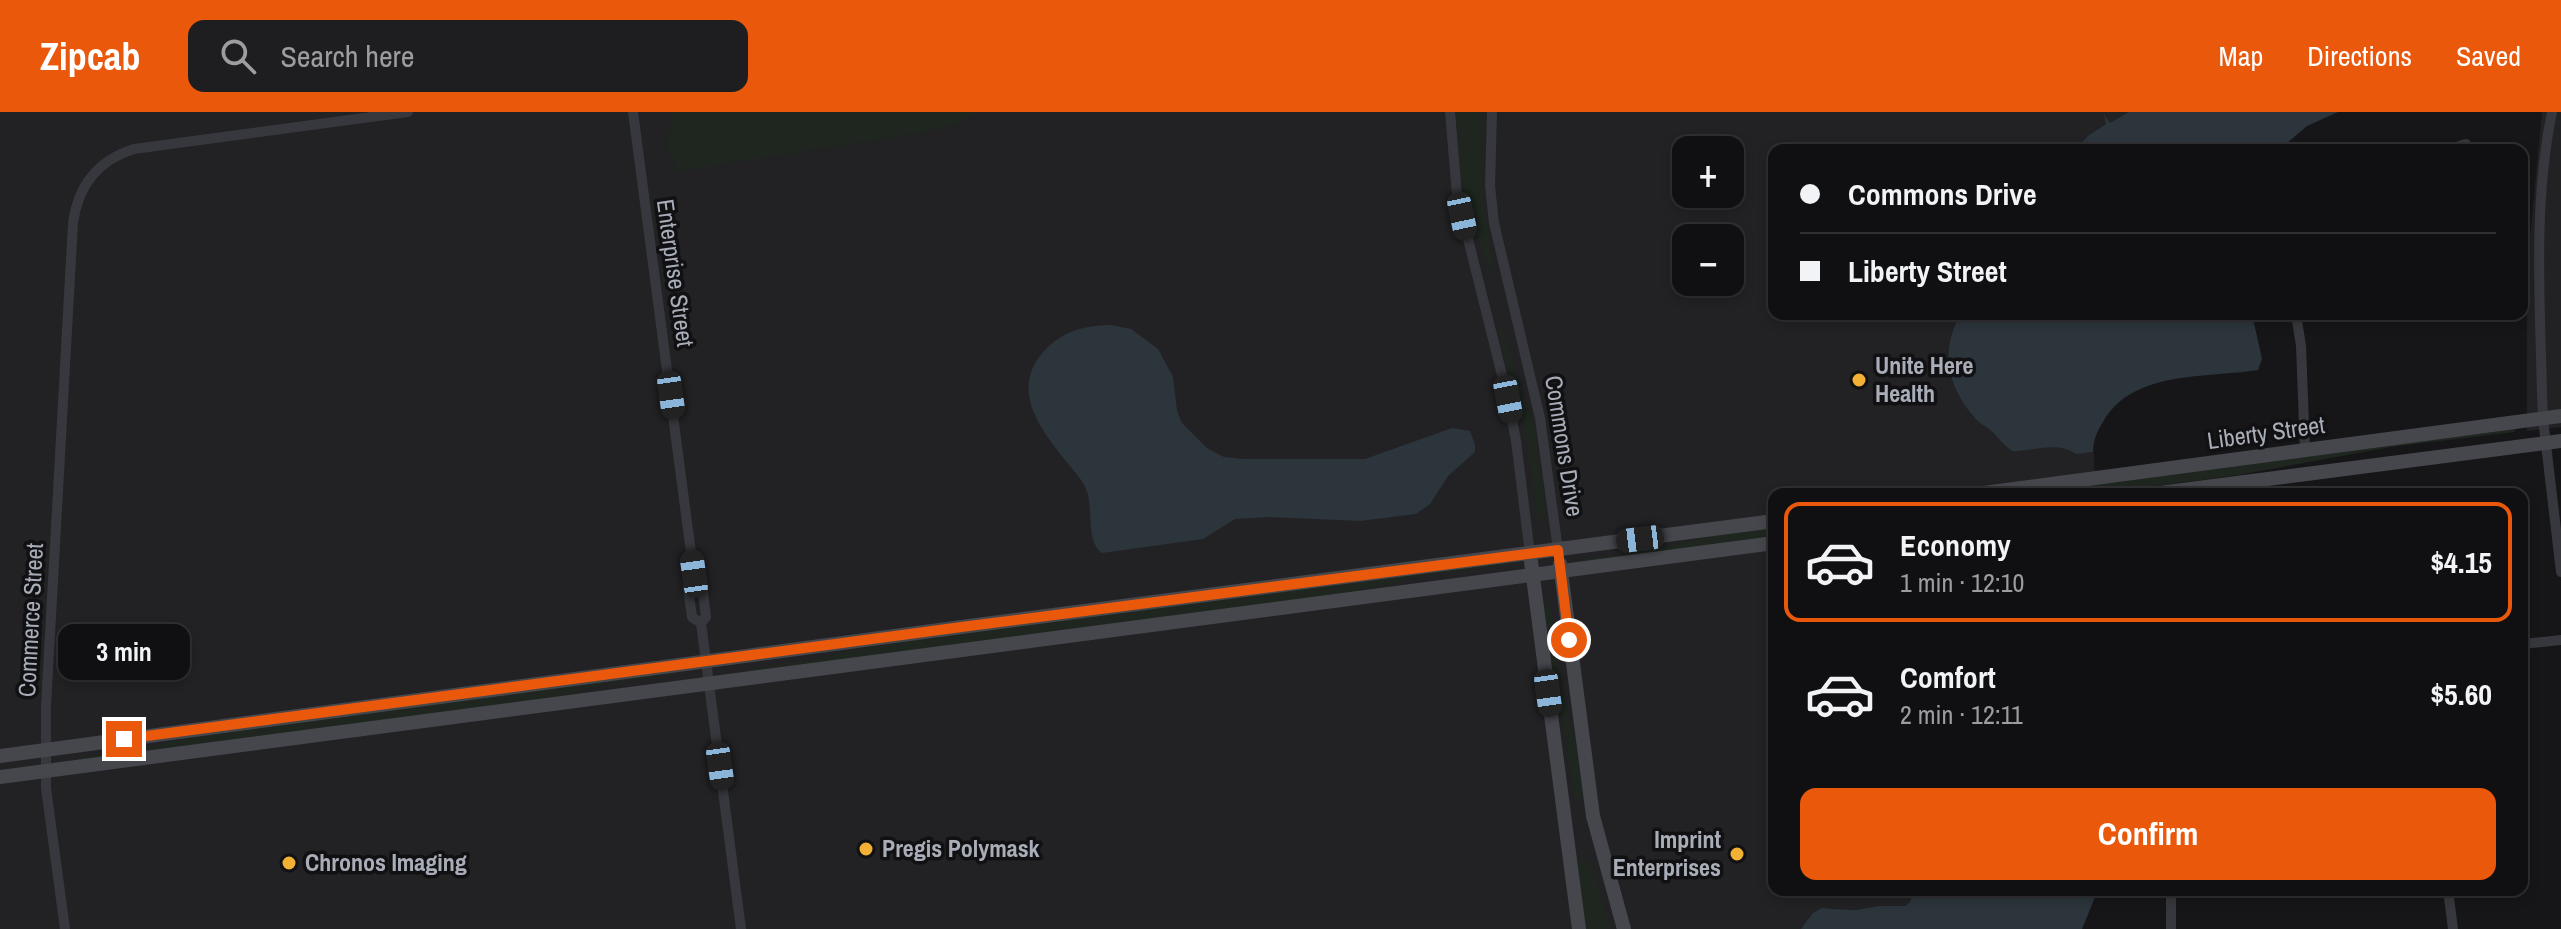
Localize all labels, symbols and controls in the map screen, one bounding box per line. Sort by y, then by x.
search box [188,20,748,92]
text: Zipcab [40,31,140,82]
icon: search [216,34,260,78]
text: Search here [280,36,414,76]
text: Map [2219,37,2263,75]
text: Directions [2307,37,2412,75]
text: Saved [2456,37,2521,75]
map controls [1672,136,1744,296]
button: + [1672,136,1744,208]
text: Commons Drive [1848,174,2037,214]
car [1445,190,1479,242]
street label: Enterprise Street [650,197,702,349]
button: − [1672,224,1744,296]
text: Liberty Street [1848,251,2007,291]
place label: Unite Here Health [1875,349,1973,409]
car [656,370,686,420]
marker: Unite Here Health [1850,371,1868,389]
car [1492,373,1524,425]
street label: Commons Drive [1538,373,1592,519]
street label: Liberty Street [2205,408,2327,456]
car [1615,524,1665,554]
text: Economy [1900,525,2011,565]
icon: car [1804,526,1876,598]
street label: Commerce Street [10,542,50,698]
text: $4.15 [2430,542,2492,582]
car [679,549,709,599]
text: 1 min · 12:10 [1900,565,2024,600]
route start [1551,622,1587,658]
callout: 3 min [58,623,190,679]
text: 3 min [96,634,152,669]
text: Comfort [1900,657,1996,697]
icon: car [1804,658,1876,730]
car [1533,668,1563,718]
text: $5.60 [2430,674,2492,714]
text: 2 min · 12:11 [1900,697,2023,732]
route end [106,721,142,757]
car [705,741,735,791]
button: Confirm [1800,788,2496,880]
place label: Imprint Enterprises [1613,823,1721,883]
place label: Pregis Polymask [882,832,1040,864]
marker: Pregis Polymask [857,840,875,858]
marker: Imprint Enterprises [1728,845,1746,863]
place label: Chronos Imaging [305,846,467,878]
marker: Chronos Imaging [280,854,298,872]

